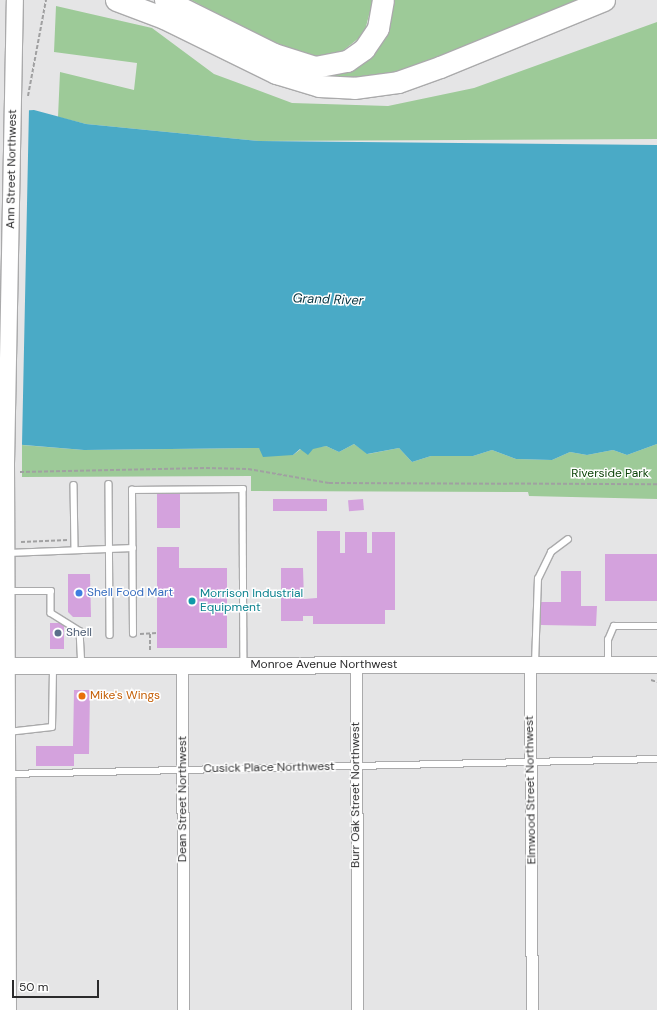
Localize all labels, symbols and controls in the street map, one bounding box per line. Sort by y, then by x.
street label: Ann Street Northwest [4,109,20,229]
water label: Grand River [292,291,364,309]
park label: Riverside Park [571,467,649,481]
place label: Shell Food Mart [87,586,173,600]
place label: Morrison Industrial Equipment [200,587,303,615]
marker: Shell Food Mart [74,588,84,598]
marker: Morrison Industrial Equipment [187,596,197,606]
place label: Shell [66,626,92,640]
marker: Shell [53,628,63,638]
street label: Monroe Avenue Northwest [250,658,398,672]
place label: Mike's Wings [90,689,160,703]
marker: Mike's Wings [77,691,87,701]
street label: Elmwood Street Northwest [523,715,539,865]
street label: Burr Oak Street Northwest [349,722,363,868]
street label: Dean Street Northwest [176,736,190,862]
street label: Cusick Place Northwest [203,760,335,776]
scale bar [14,972,101,998]
text: 50 m [19,979,48,995]

